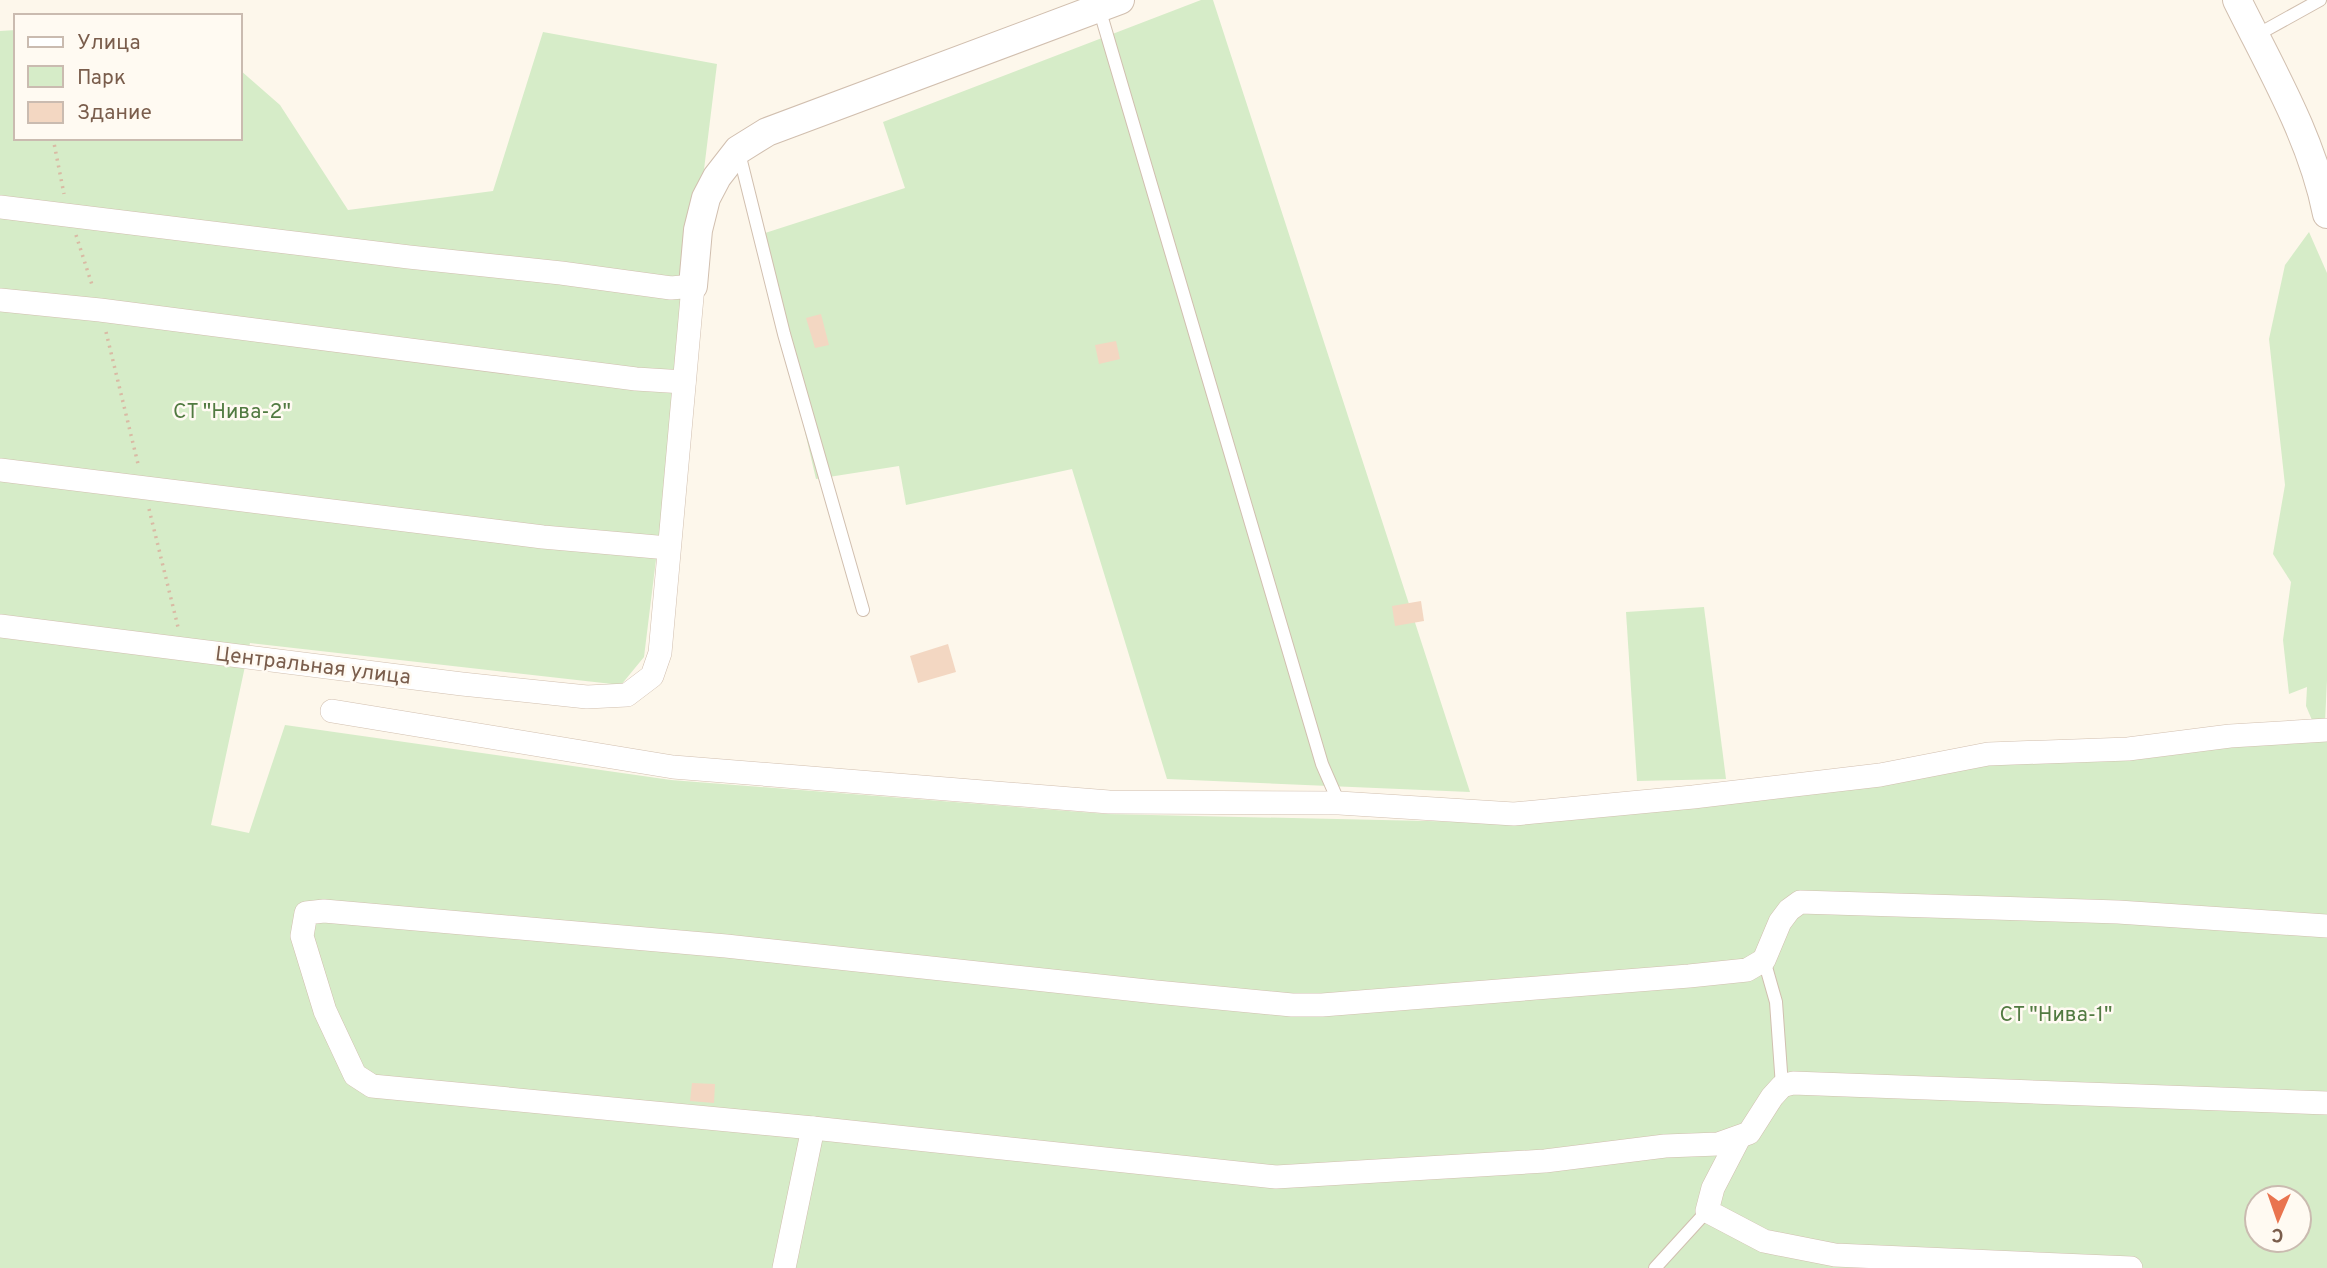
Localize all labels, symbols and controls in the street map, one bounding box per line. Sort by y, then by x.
legend [14,14,242,140]
text: Улица [77,30,141,57]
text: Парк [77,65,126,92]
text: Здание [77,100,152,127]
park label: СТ "Нива-2" [173,399,291,426]
street label: Центральная улица [213,641,412,692]
park label: СТ "Нива-1" [2000,1002,2112,1029]
north arrow [2243,1184,2313,1254]
text: С [2271,1222,2284,1246]

